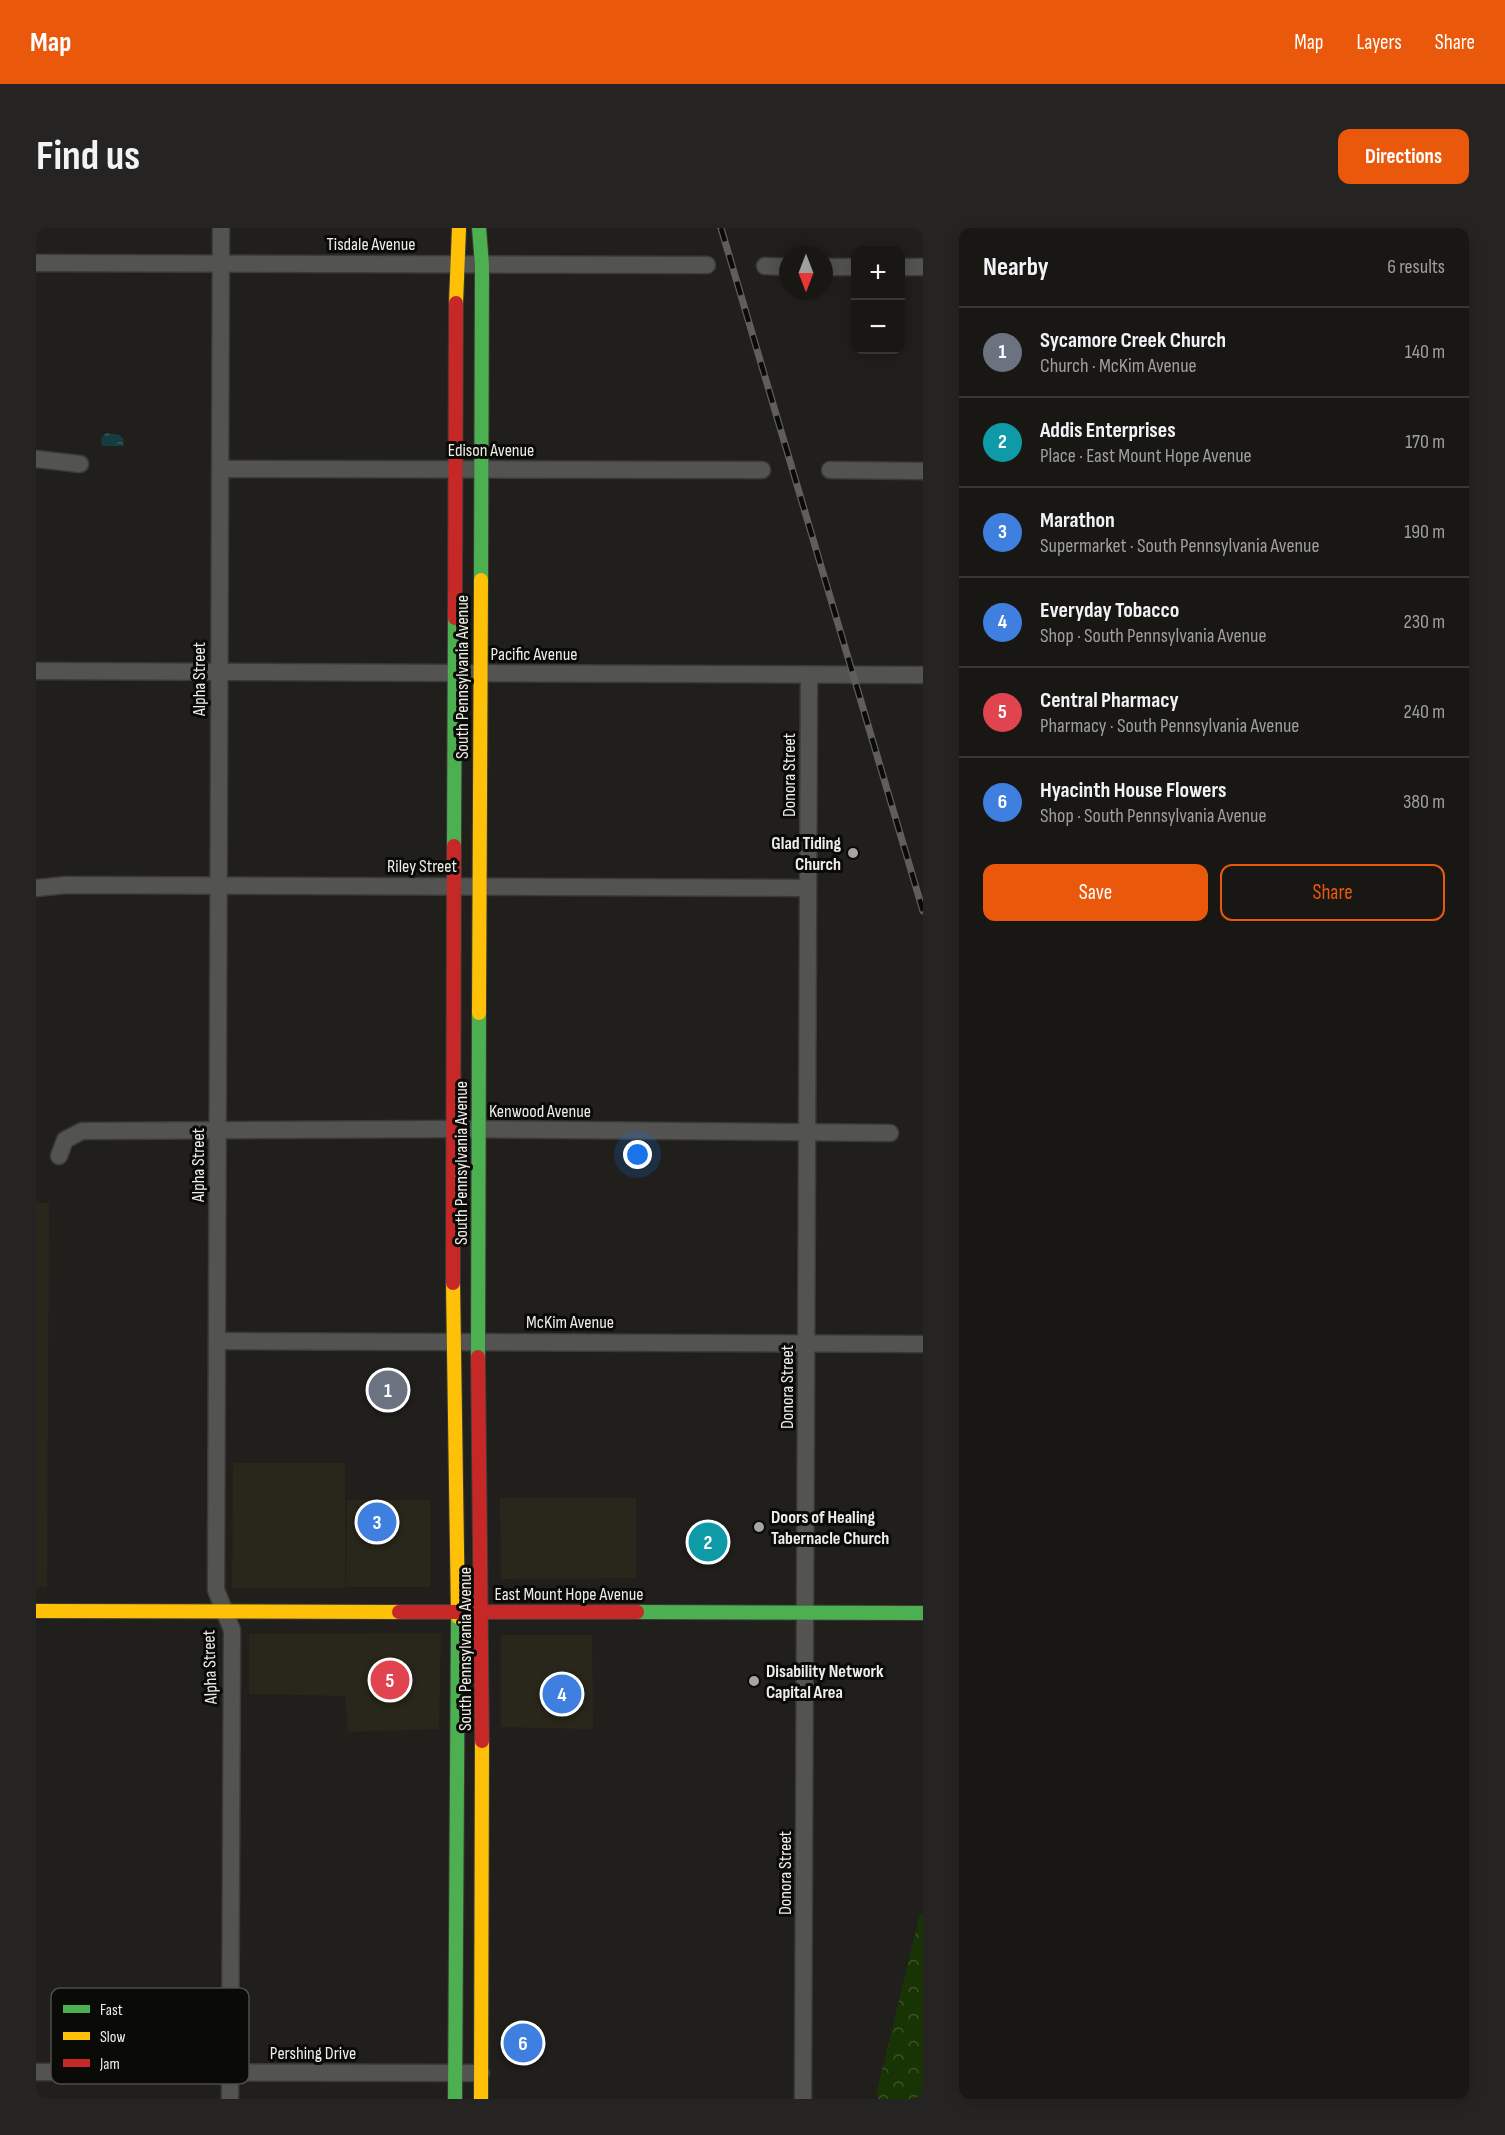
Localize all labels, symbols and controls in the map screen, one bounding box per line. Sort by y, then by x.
text: Map [30,26,71,59]
text: Map [1294,30,1323,55]
text: Layers [1356,30,1402,55]
text: Share [1435,30,1475,55]
button: Directions [1338,129,1469,184]
text: Find us [36,131,140,182]
street label: Tisdale Avenue [326,234,416,255]
north arrow [779,246,833,300]
map controls [851,246,905,354]
button: + [851,246,905,300]
text: Nearby [983,252,1049,283]
text: 6 results [1387,255,1445,279]
button: − [851,300,905,354]
text: Sycamore Creek Church [1040,327,1226,354]
text: 1 [999,340,1006,364]
text: 140 m [1405,340,1445,364]
text: Church · McKim Avenue [1040,354,1197,378]
text: Addis Enterprises [1040,417,1176,444]
text: 2 [998,430,1007,454]
text: 170 m [1405,430,1445,454]
street label: Edison Avenue [448,440,534,461]
text: Place · East Mount Hope Avenue [1040,444,1252,468]
text: Marathon [1040,507,1115,534]
text: 3 [998,520,1007,544]
text: 190 m [1404,520,1445,544]
text: Supermarket · South Pennsylvania Avenue [1040,534,1319,558]
street label: South Pennsylvania Avenue [452,595,473,759]
text: Everyday Tobacco [1040,597,1179,624]
text: 4 [998,610,1007,634]
text: 230 m [1403,610,1445,634]
text: Shop · South Pennsylvania Avenue [1040,624,1266,648]
street label: Alpha Street [189,641,210,717]
street label: Pacific Avenue [491,644,577,665]
text: Central Pharmacy [1040,687,1179,714]
text: 5 [998,700,1007,724]
text: 240 m [1404,700,1445,724]
text: Pharmacy · South Pennsylvania Avenue [1040,714,1299,738]
street label: Donora Street [779,732,800,817]
text: Hyacinth House Flowers [1040,777,1227,804]
text: 6 [998,790,1007,814]
text: 380 m [1403,790,1445,814]
text: Shop · South Pennsylvania Avenue [1040,804,1266,828]
place label: Glad Tiding Church [771,833,841,875]
marker: Glad Tiding Church [846,846,860,860]
street label: Riley Street [387,856,457,877]
button: Save [983,864,1208,921]
button: Share [1220,864,1445,921]
street label: South Pennsylvania Avenue [451,1081,472,1245]
street label: Kenwood Avenue [489,1101,591,1122]
street label: Alpha Street [188,1127,209,1203]
your location [623,1140,652,1169]
street label: McKim Avenue [526,1312,614,1333]
street label: Donora Street [777,1344,798,1429]
pin: 1 [368,1368,408,1412]
pin: 3 [358,1500,396,1544]
place label: Doors of Healing Tabernacle Church [771,1507,889,1549]
pin: 2 [688,1520,728,1564]
marker: Doors of Healing Tabernacle Church [752,1520,766,1534]
street label: South Pennsylvania Avenue [455,1567,476,1731]
street label: East Mount Hope Avenue [495,1584,643,1605]
street label: Alpha Street [198,1629,222,1705]
pin: 5 [370,1658,410,1702]
place label: Disability Network Capital Area [766,1661,884,1703]
pin: 4 [542,1672,582,1716]
marker: Disability Network Capital Area [747,1674,761,1688]
street label: Donora Street [775,1830,796,1915]
legend [51,1988,249,2084]
text: Fast [100,2001,123,2020]
pin: 6 [504,2020,542,2066]
text: Slow [100,2028,125,2047]
street label: Pershing Drive [270,2043,356,2064]
text: Jam [99,2055,120,2074]

